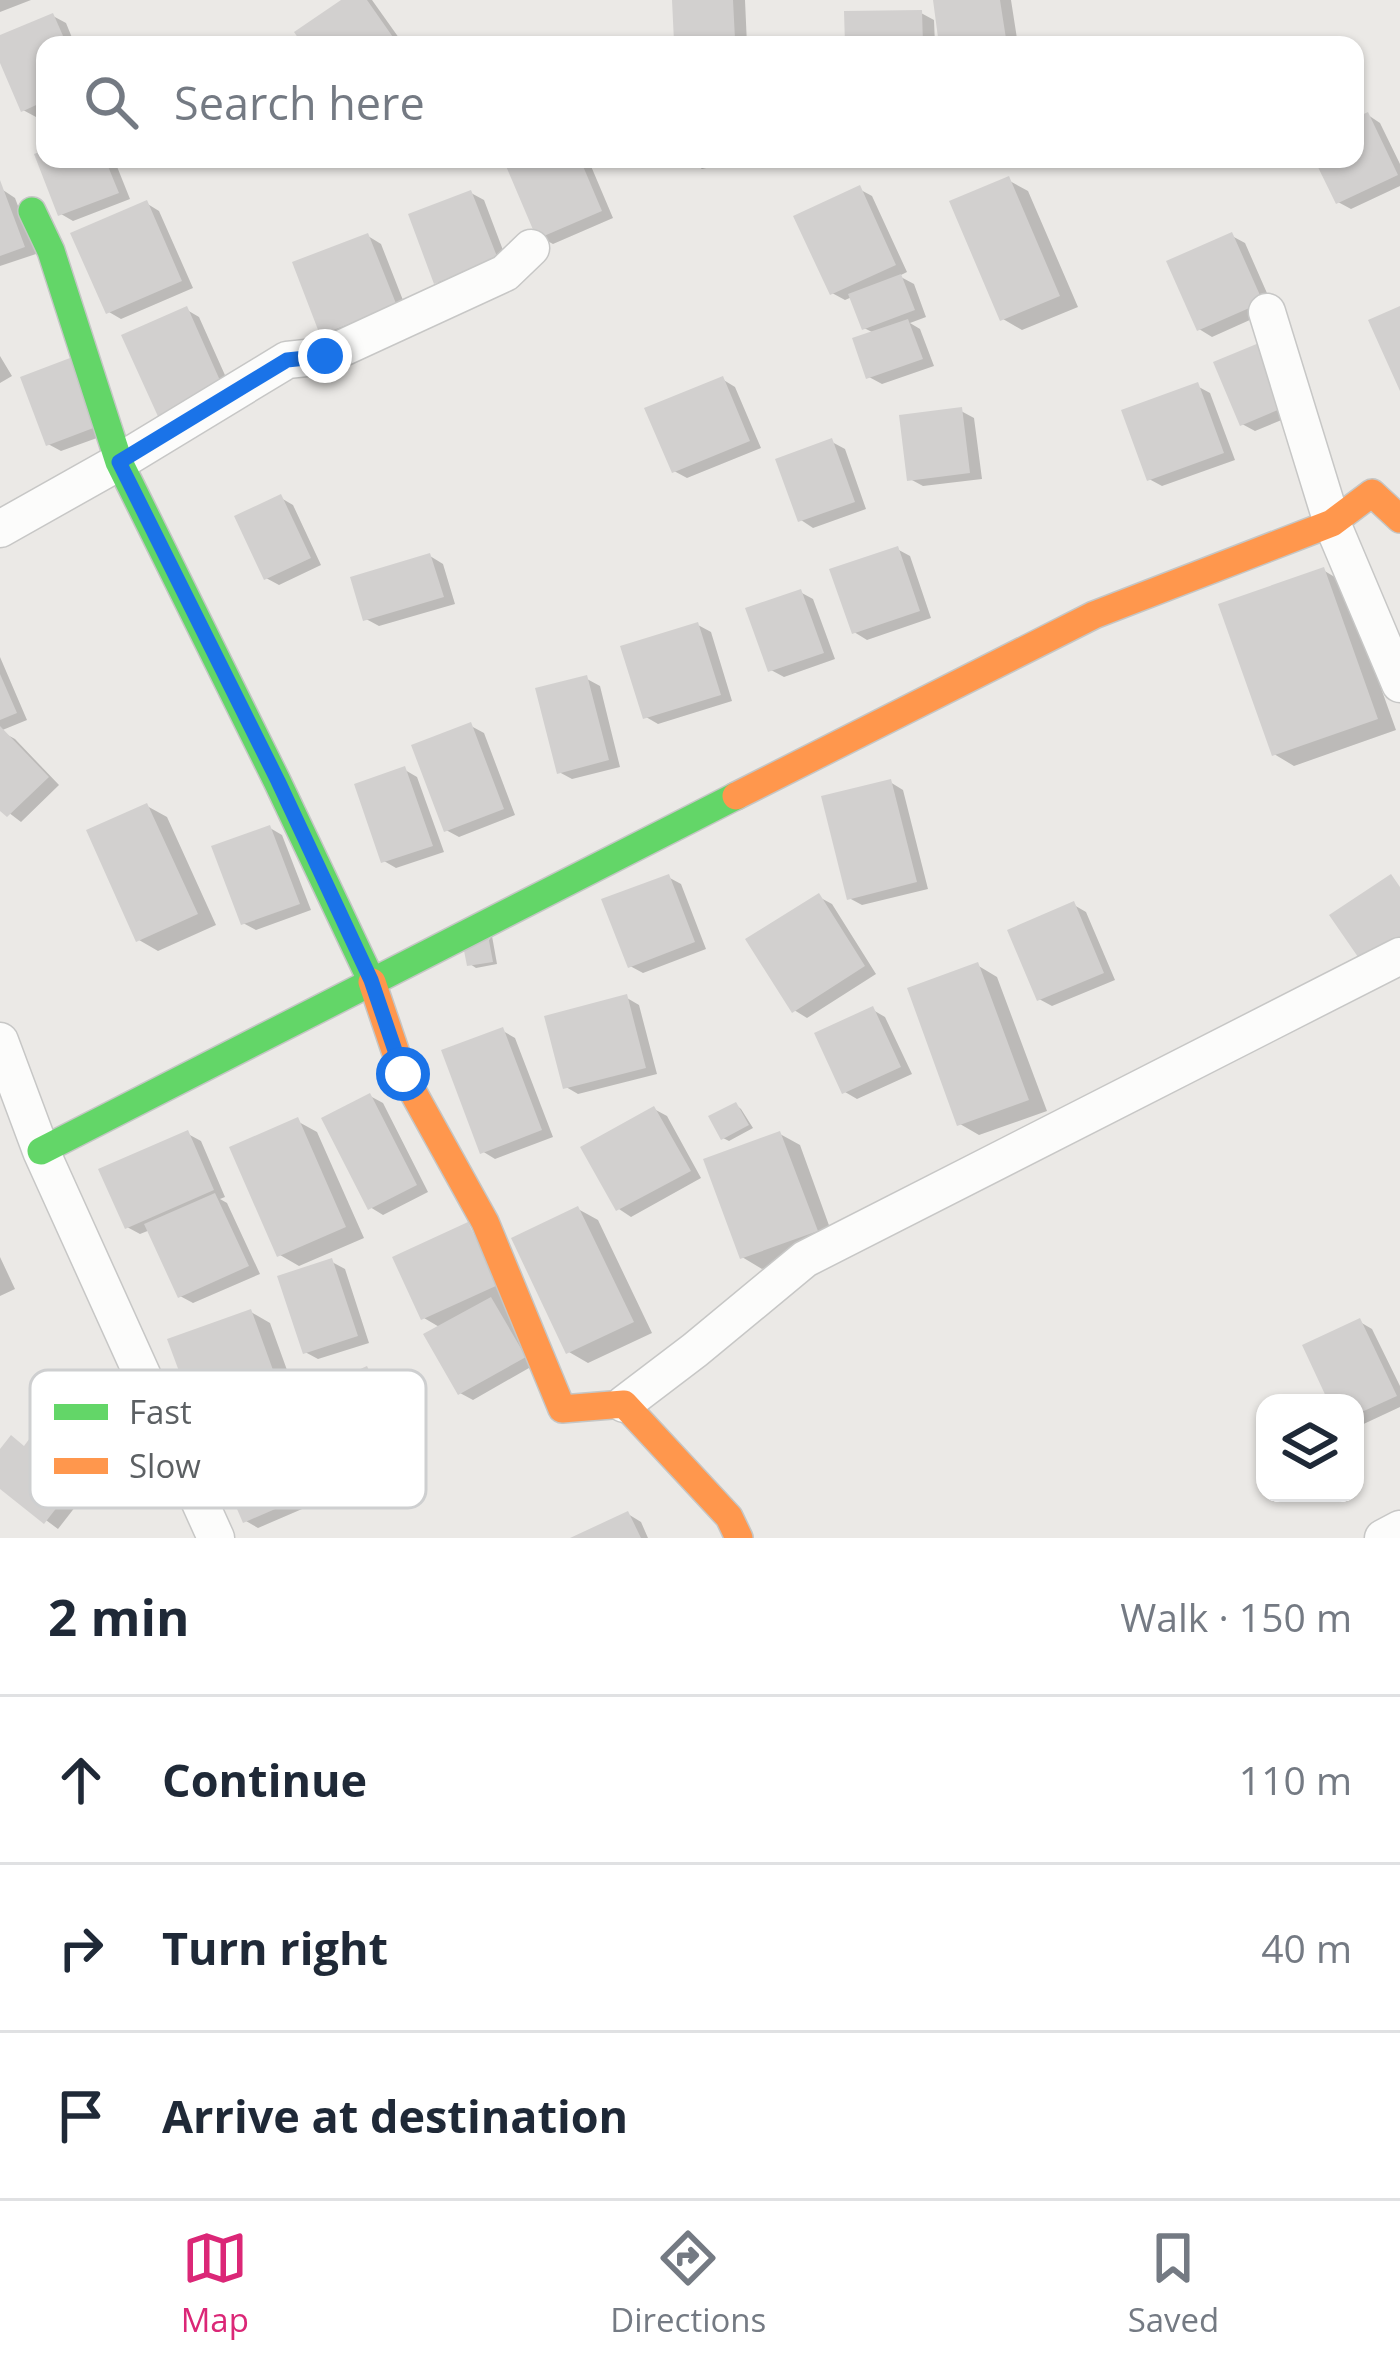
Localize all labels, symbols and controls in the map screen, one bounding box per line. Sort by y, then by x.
search box [36,36,1364,168]
icon: search [78,69,144,135]
text: Search here [174,72,425,133]
route end [298,329,352,383]
route start [376,1047,430,1101]
legend [30,1370,426,1508]
text: Fast [129,1389,192,1434]
map controls [1256,1394,1364,1502]
button: layers [1256,1394,1364,1502]
text: Slow [129,1443,201,1488]
text: 2 min [48,1581,190,1651]
text: Walk · 150 m [1120,1590,1352,1643]
icon: ahead [48,1747,114,1813]
text: Continue [162,1749,367,1810]
text: 110 m [1239,1753,1352,1806]
icon: right [48,1915,114,1981]
text: Turn right [162,1917,388,1978]
text: 40 m [1261,1921,1352,1974]
icon: arrive [48,2083,114,2149]
text: Arrive at destination [162,2085,628,2146]
tab: Map [181,2225,249,2342]
tab: Directions [610,2225,766,2342]
tab: Saved [1128,2225,1219,2342]

